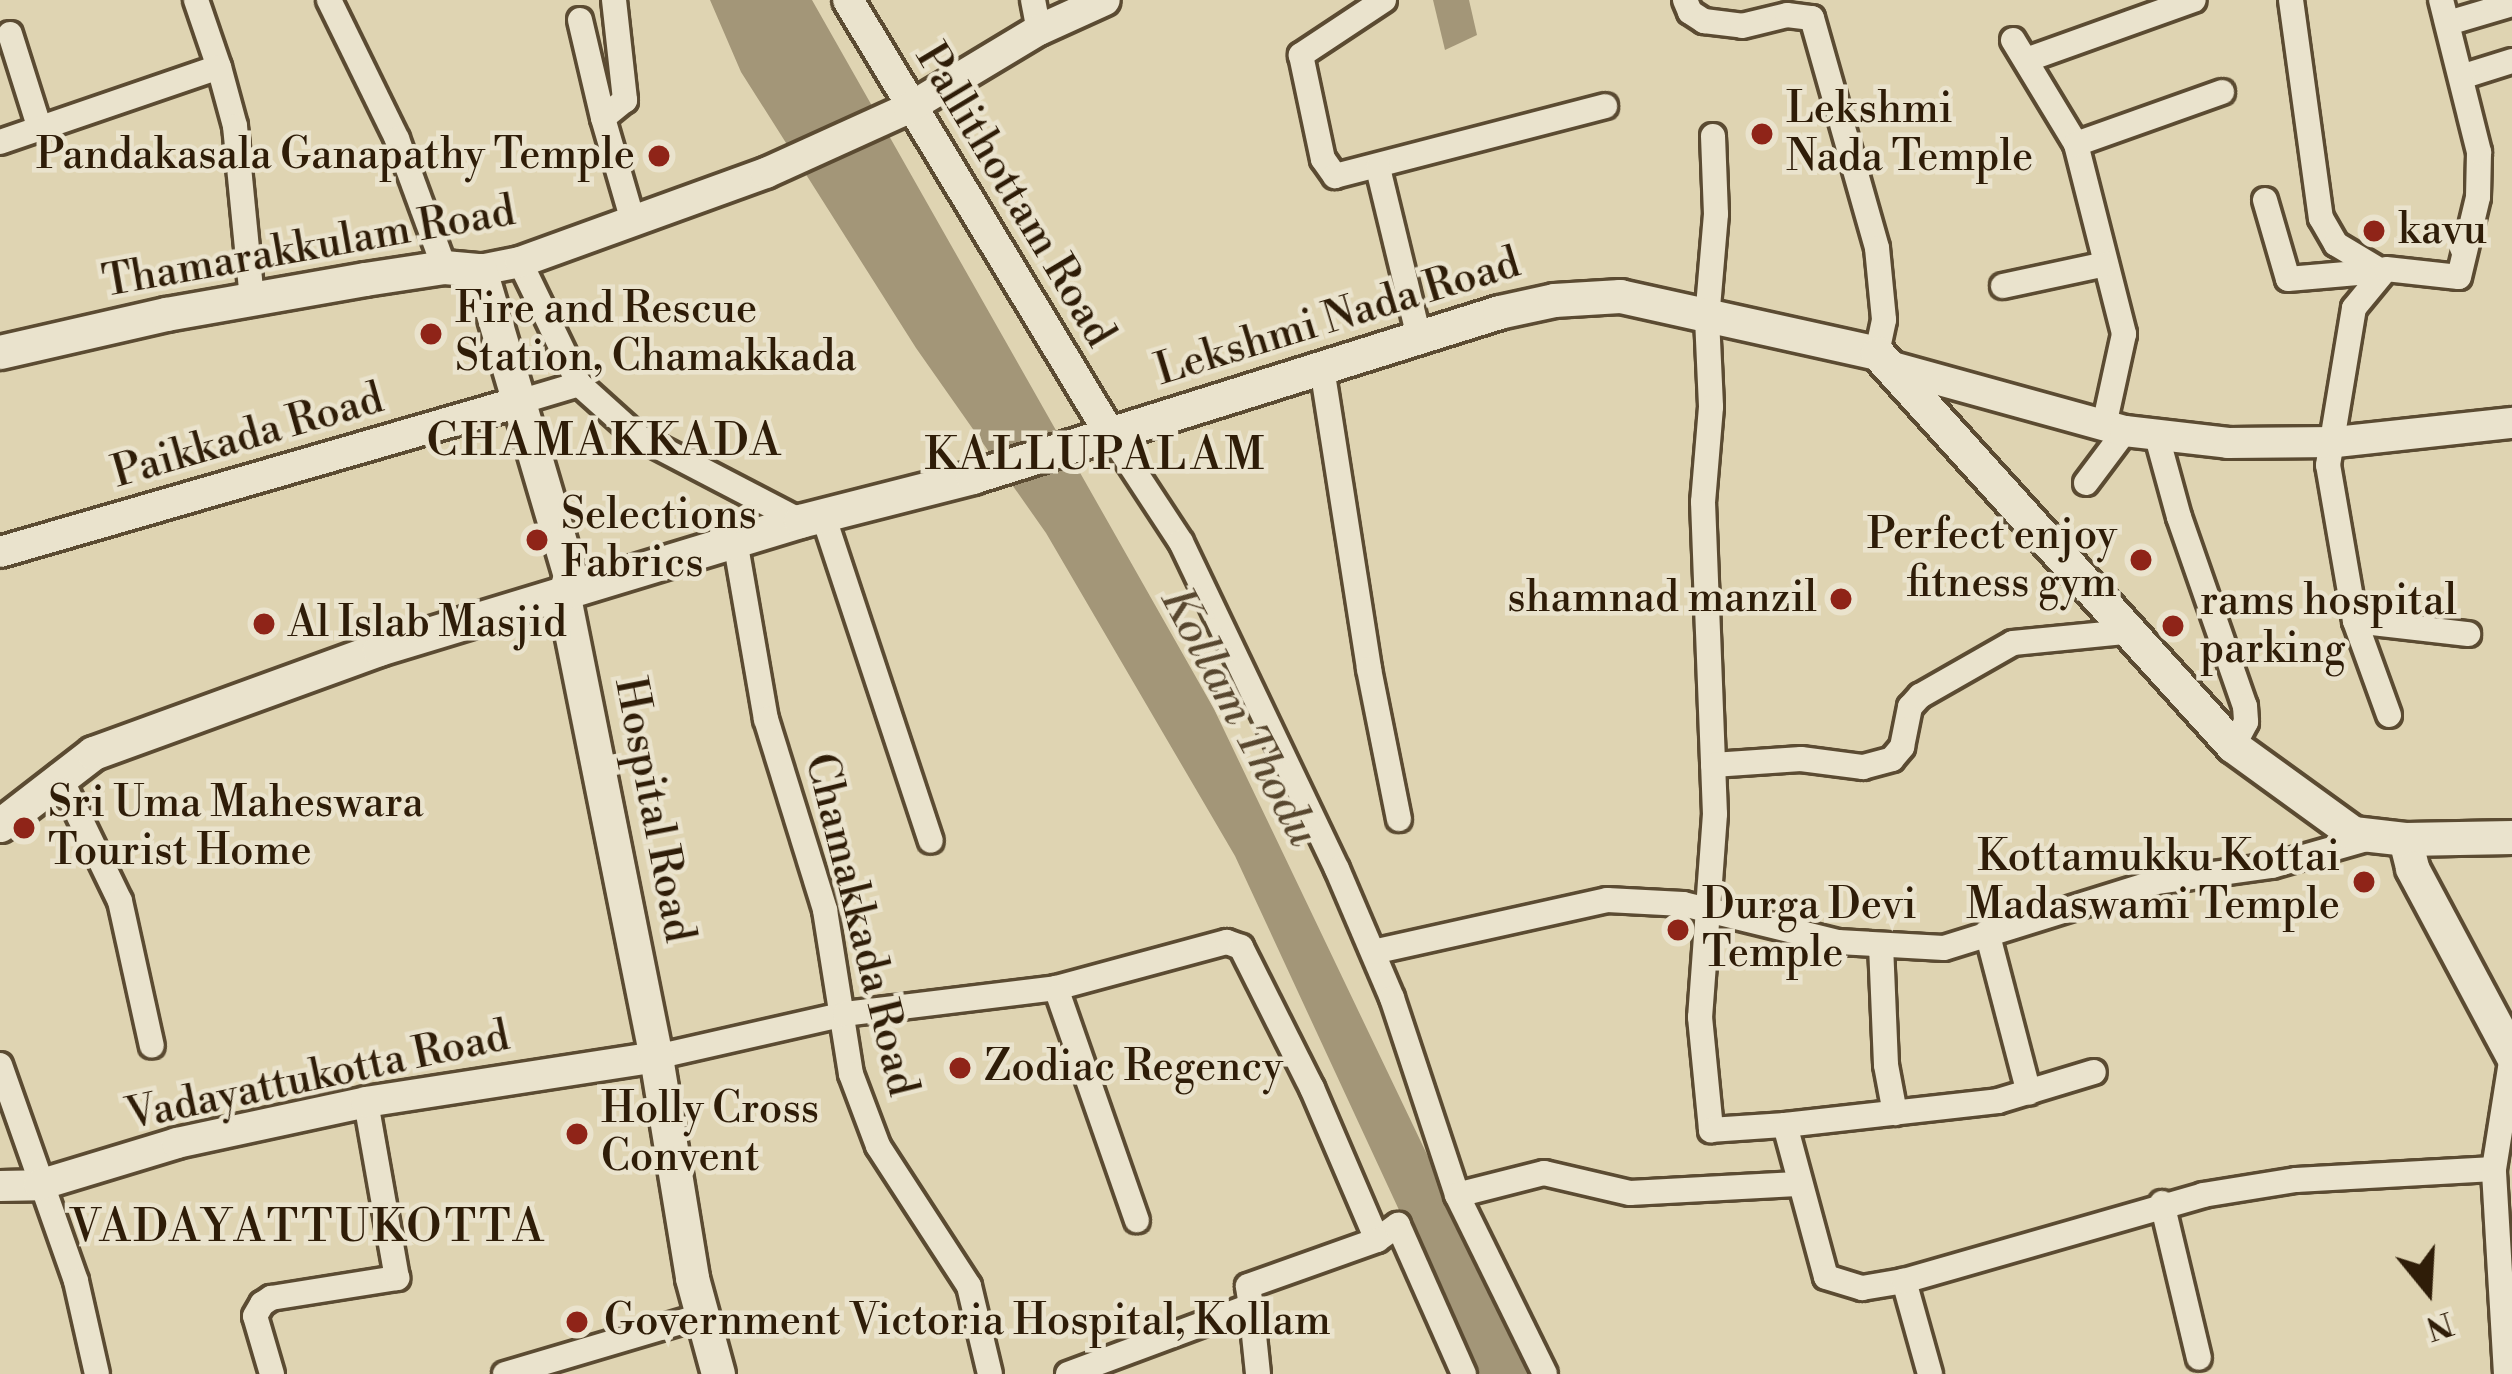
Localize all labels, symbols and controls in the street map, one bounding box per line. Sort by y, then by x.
street label: Pallithottam Road [904,36,1124,356]
place label: Lekshmi Nada Temple [1786,85,2033,184]
marker: Lekshmi Nada Temple [1749,121,1775,147]
place label: Pandakasala Ganapathy Temple [36,131,635,181]
marker: Pandakasala Ganapathy Temple [646,143,672,169]
street label: Thamarakkulam Road [99,187,519,309]
place label: kavu [2398,206,2487,256]
marker: kavu [2361,218,2387,244]
street label: Lekshmi Nada Road [1150,239,1526,397]
place label: Fire and Rescue Station, Chamakkada [455,285,856,384]
marker: Fire and Rescue Station, Chamakkada [418,321,444,347]
street label: Paikkada Road [107,374,389,500]
district label: CHAMAKKADA [426,415,784,469]
district label: KALLUPALAM [925,429,1267,483]
place label: Selections Fabrics [561,491,757,590]
place label: Perfect enjoy fitness gym [1867,511,2117,610]
marker: Selections Fabrics [524,527,550,553]
marker: Perfect enjoy fitness gym [2128,547,2154,573]
place label: shamnad manzil [1507,574,1817,624]
place label: rams hospital parking [2200,577,2457,676]
water label: Kollam Thodu [1148,578,1330,856]
marker: shamnad manzil [1828,586,1854,612]
place label: Al Islab Masjid [288,599,567,649]
marker: rams hospital parking [2157,610,2189,642]
marker: Al Islab Masjid [251,611,277,637]
street label: Hospital Road [603,673,703,947]
street label: Chamakkada Road [793,749,927,1101]
place label: Sri Uma Maheswara Tourist Home [48,779,424,878]
marker: Sri Uma Maheswara Tourist Home [11,815,37,841]
place label: Kottamukku Kottai Madaswami Temple [1966,833,2340,932]
marker: Kottamukku Kottai Madaswami Temple [2351,869,2377,895]
place label: Durga Devi Temple [1702,881,1916,980]
marker: Durga Devi Temple [1665,917,1691,943]
street label: Vadayattukotta Road [122,1012,514,1142]
place label: Zodiac Regency [984,1043,1283,1093]
marker: Zodiac Regency [947,1055,973,1081]
place label: Holly Cross Convent [601,1085,819,1184]
marker: Holly Cross Convent [564,1121,590,1147]
district label: VADAYATTUKOTTA [69,1201,547,1255]
north arrow [2368,1230,2488,1350]
place label: Government Victoria Hospital, Kollam [604,1297,1331,1347]
text: N [2421,1301,2458,1348]
marker: Government Victoria Hospital, Kollam [561,1306,593,1338]

